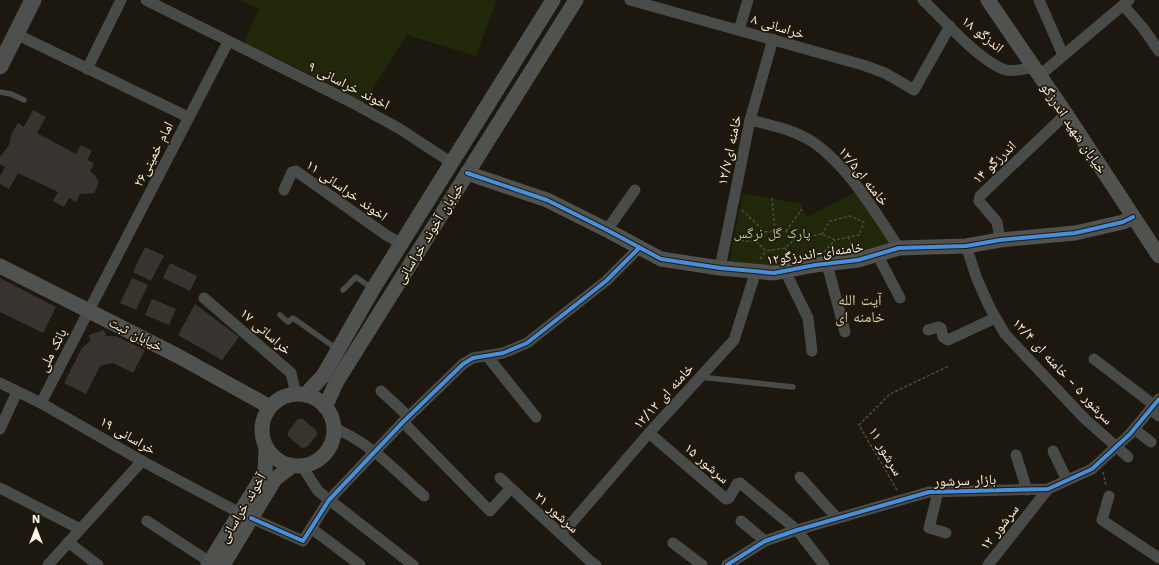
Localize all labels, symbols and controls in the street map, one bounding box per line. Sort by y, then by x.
street label: خراسانی ۸ [749,10,807,43]
street label: اندزگو ۱۸ [958,12,1007,56]
street label: اخوند خراسانی ۹ [305,58,392,113]
street label: خیابان شهید اندرزگو [1037,80,1110,177]
street label: خامنه ای۱۲/۷ [714,114,745,187]
street label: امام خمینی۲۶ [130,119,178,190]
street label: اندرزگو ۱۴ [969,137,1020,187]
street label: خامنه ای۱۲/۵ [835,143,893,209]
street label: اخوند خراسانی ۱۱ [303,156,391,225]
street label: خیابان آخوند خراسانی [391,179,467,287]
park label: پارک گل نرگس [733,225,811,242]
street label: خامنه‌ای-اندرزگو۱۲ [765,238,865,269]
district label: آیت الله خامنه ای [835,291,885,327]
street label: خراساتی ۱۷ [237,304,295,358]
street label: خیابان ثبت [106,314,166,355]
street label: سرشور ۵ - خامنه ای ۱۲/۴ [1009,315,1116,428]
street label: بانک ملی [34,326,71,375]
street label: خامنه ای ۱۲/۱۲ [630,360,697,433]
street label: خراسانی ۱۹ [97,413,159,458]
street label: سرشور ۱۱ [865,424,906,479]
street label: سرشور ۱۵ [681,439,732,487]
street label: آخوند خراسانی [215,470,270,546]
street label: بازار سرشور [933,471,997,490]
street label: سرشور ۲۱ [531,488,582,537]
street label: سرشور ۱۲ [976,501,1023,554]
north arrow [16,509,56,549]
text: N [32,513,40,526]

